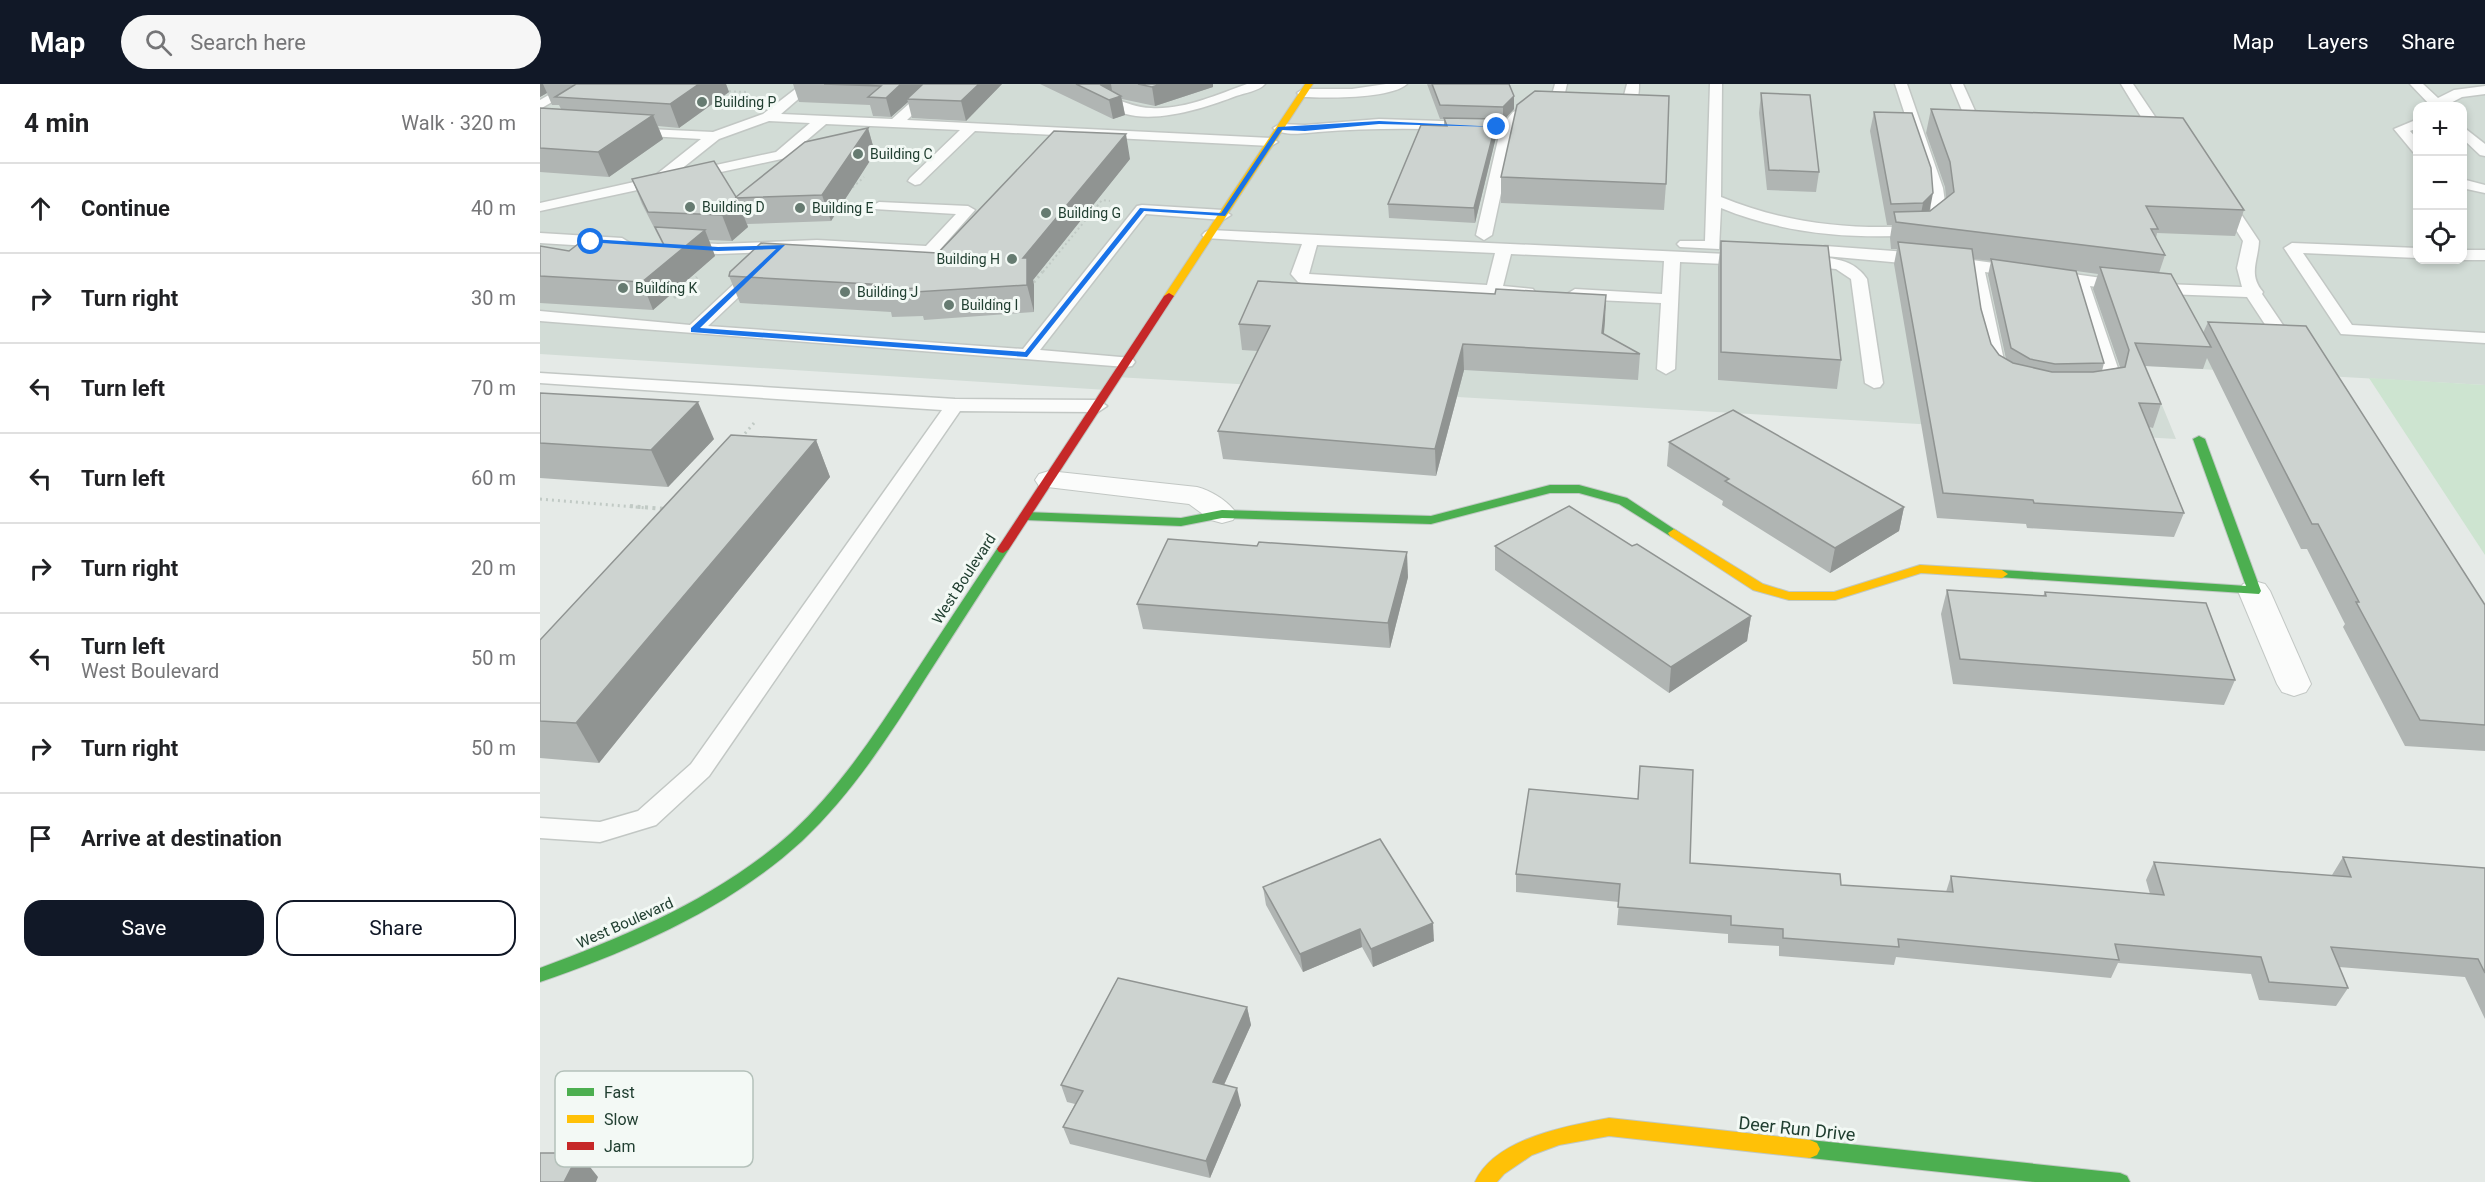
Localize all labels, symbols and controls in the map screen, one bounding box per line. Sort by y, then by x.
search box [121,15,541,69]
text: Map [30,26,85,59]
icon: search [142,26,175,59]
text: Search here [190,30,306,55]
text: Map [2232,30,2274,54]
text: Layers [2307,30,2368,54]
text: Share [2401,30,2455,54]
place label: Building P [714,94,777,110]
marker: Building P [695,95,709,109]
map controls [2413,102,2467,264]
button: + [2413,102,2467,156]
text: 4 min [24,108,89,138]
text: Walk · 320 m [401,111,516,135]
route end [1483,113,1509,139]
place label: Building C [870,146,933,162]
marker: Building C [851,147,865,161]
button: − [2413,156,2467,210]
icon: ahead [24,192,57,225]
text: Continue [81,196,170,221]
text: 40 m [471,196,516,220]
place label: Building D [702,199,765,215]
marker: Building D [683,200,697,214]
place label: Building E [812,200,874,216]
marker: Building E [793,201,807,215]
place label: Building G [1058,205,1121,221]
marker: Building G [1039,206,1053,220]
button: locate [2413,210,2467,264]
route start [577,228,603,254]
place label: Building H [936,251,1000,267]
marker: Building H [1005,252,1019,266]
place label: Building K [635,280,698,296]
marker: Building K [616,281,630,295]
icon: right [24,282,57,315]
place label: Building J [857,284,918,300]
marker: Building J [838,285,852,299]
text: Turn right [81,286,178,311]
text: 30 m [471,286,516,310]
place label: Building I [961,297,1018,313]
marker: Building I [942,298,956,312]
icon: left [24,372,57,405]
text: Turn left [81,376,165,401]
text: 70 m [471,376,516,400]
icon: left [24,462,57,495]
text: Turn left [81,466,165,491]
text: 60 m [471,466,516,490]
street label: West Boulevard [928,531,1000,627]
icon: right [24,552,57,585]
text: Turn right [81,556,178,581]
text: 20 m [471,556,516,580]
text: Turn left [81,634,165,659]
icon: left [24,642,57,675]
text: 50 m [471,646,516,670]
text: West Boulevard [81,659,219,683]
icon: right [24,732,57,765]
text: Turn right [81,736,178,761]
text: 50 m [471,736,516,760]
icon: arrive [24,822,57,855]
text: Arrive at destination [81,826,282,851]
street label: West Boulevard [574,894,676,952]
button: Save [24,900,264,956]
button: Share [276,900,516,956]
legend [555,1071,753,1167]
text: Fast [604,1083,635,1102]
text: Slow [604,1110,639,1129]
street label: Deer Run Drive [1738,1112,1856,1145]
text: Jam [604,1137,636,1156]

